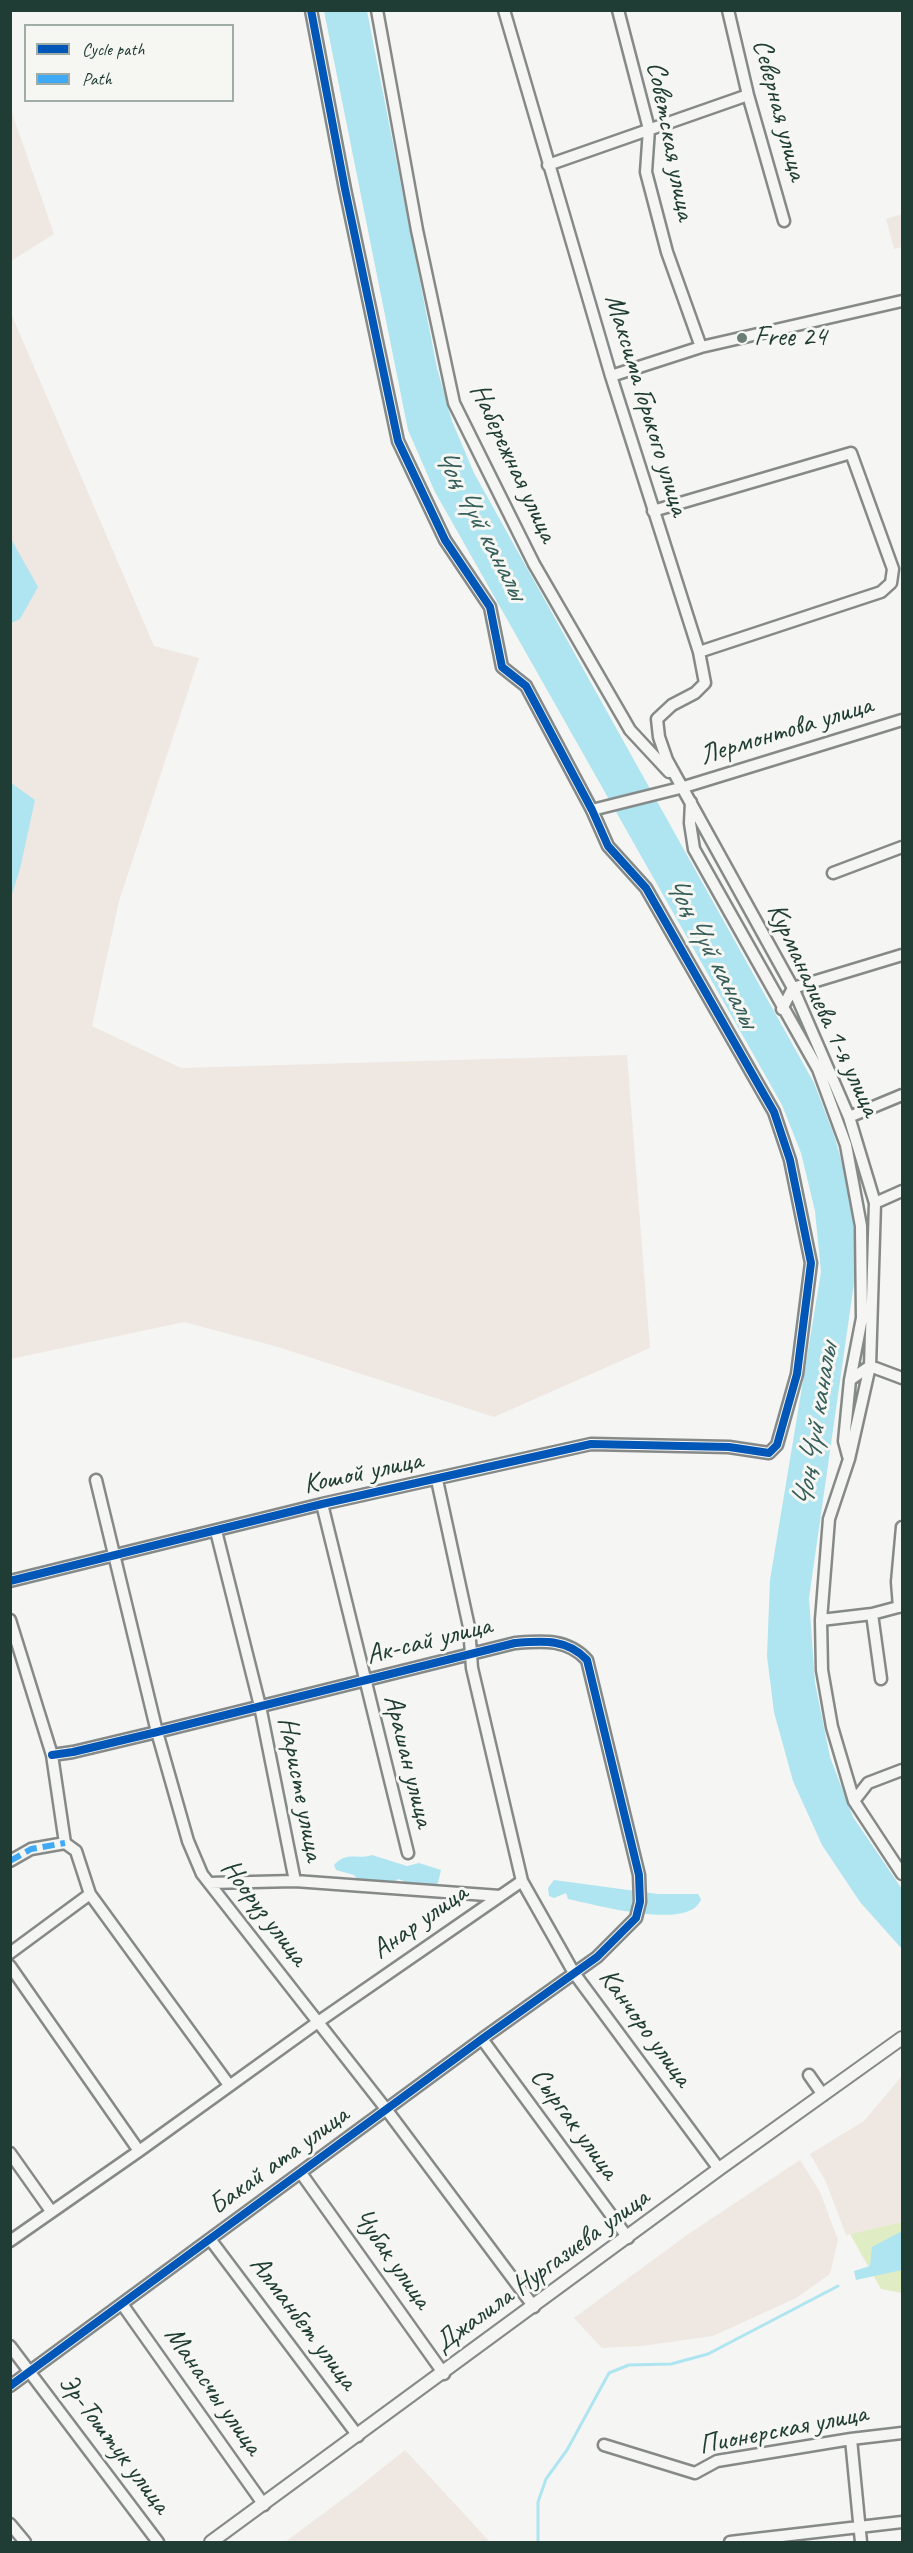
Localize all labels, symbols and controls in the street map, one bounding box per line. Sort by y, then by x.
legend [24,24,234,102]
street label: Северная улица [744,36,814,184]
text: Cycle path [82,38,144,60]
street label: Советская улица [638,59,702,223]
text: Path [82,68,112,90]
street label: Максима Горького улица [596,290,696,520]
place label: Free 24 [754,321,827,355]
marker: Free 24 [735,331,749,345]
street label: Набережная улица [462,378,564,548]
water label: Чоң Чүй каналы [425,442,535,606]
street label: Лермонтова улица [696,689,876,773]
water label: Чоң Чүй каналы [656,870,766,1034]
street label: Курманалиева 1-я улица [759,898,887,1122]
water label: Чоң Чүй каналы [785,1341,847,1511]
street label: Кошой улица [301,1444,425,1502]
street label: Ак-сай улица [363,1609,495,1673]
street label: Арашан улица [375,1691,441,1831]
street label: Наристе улица [270,1714,330,1864]
street label: Нооруз улица [213,1853,315,1973]
street label: Анар улица [366,1877,474,1967]
street label: Канчоро улица [591,1962,699,2094]
street label: Сыргак улица [522,2062,626,2186]
street label: Бакай ата улица [202,2099,356,2223]
street label: Джалила Нургазиева улица [428,2182,656,2360]
street label: Чубак улица [345,2202,439,2316]
street label: Алманбет улица [242,2249,364,2397]
street label: Манасчы улица [156,2320,270,2462]
street label: Эр-Тоштук улица [51,2367,177,2521]
street label: Пионерская улица [696,2397,870,2463]

